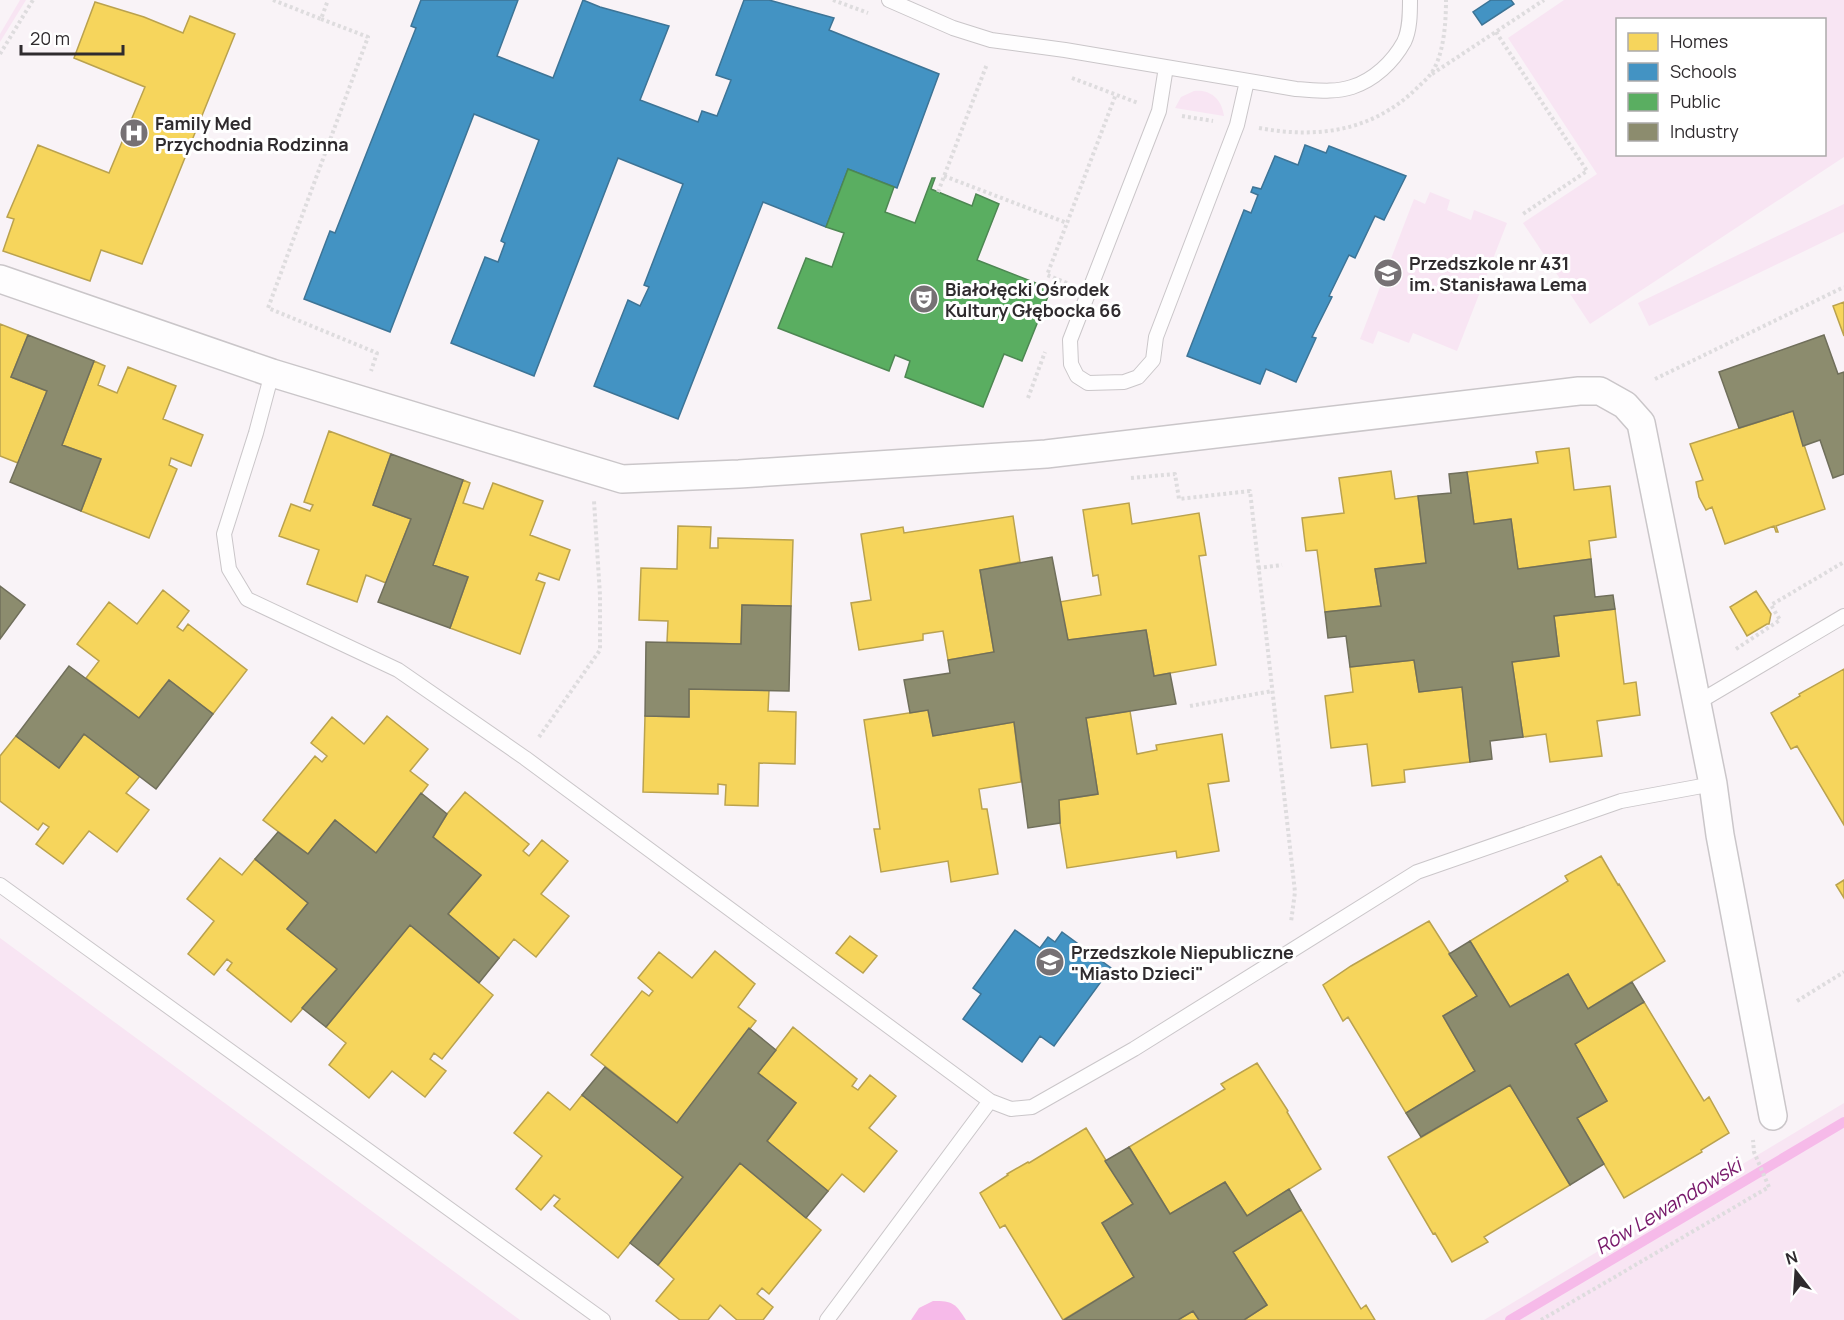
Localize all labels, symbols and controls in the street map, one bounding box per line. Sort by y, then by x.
scale bar [21,18,123,56]
legend [1616,18,1826,156]
text: 20 m [30,26,70,50]
text: Homes [1670,29,1728,53]
text: Schools [1670,59,1737,83]
text: Public [1670,89,1721,113]
place label: Family Med Przychodnia Rodzinna [155,111,349,156]
hospital icon: Family Med Przychodnia Rodzinna [118,117,150,149]
text: Industry [1670,119,1739,143]
place label: Przedszkole nr 431 im. Stanisława Lema [1409,251,1587,296]
school or university icon: Przedszkole nr 431 im. Stanisława Lema [1372,257,1404,289]
place label: Białołęcki Ośrodek Kultury Głębocka 66 [945,277,1121,322]
theatre icon: Białołęcki Ośrodek Kultury Głębocka 66 [908,283,940,315]
place label: Przedszkole Niepubliczne "Miasto Dzieci" [1071,940,1294,985]
school or university icon: Przedszkole Niepubliczne "Miasto Dzieci" [1034,946,1066,978]
water label: Rów Lewandowski [1590,1151,1748,1260]
north arrow [1766,1242,1826,1302]
text: N [1783,1245,1800,1270]

